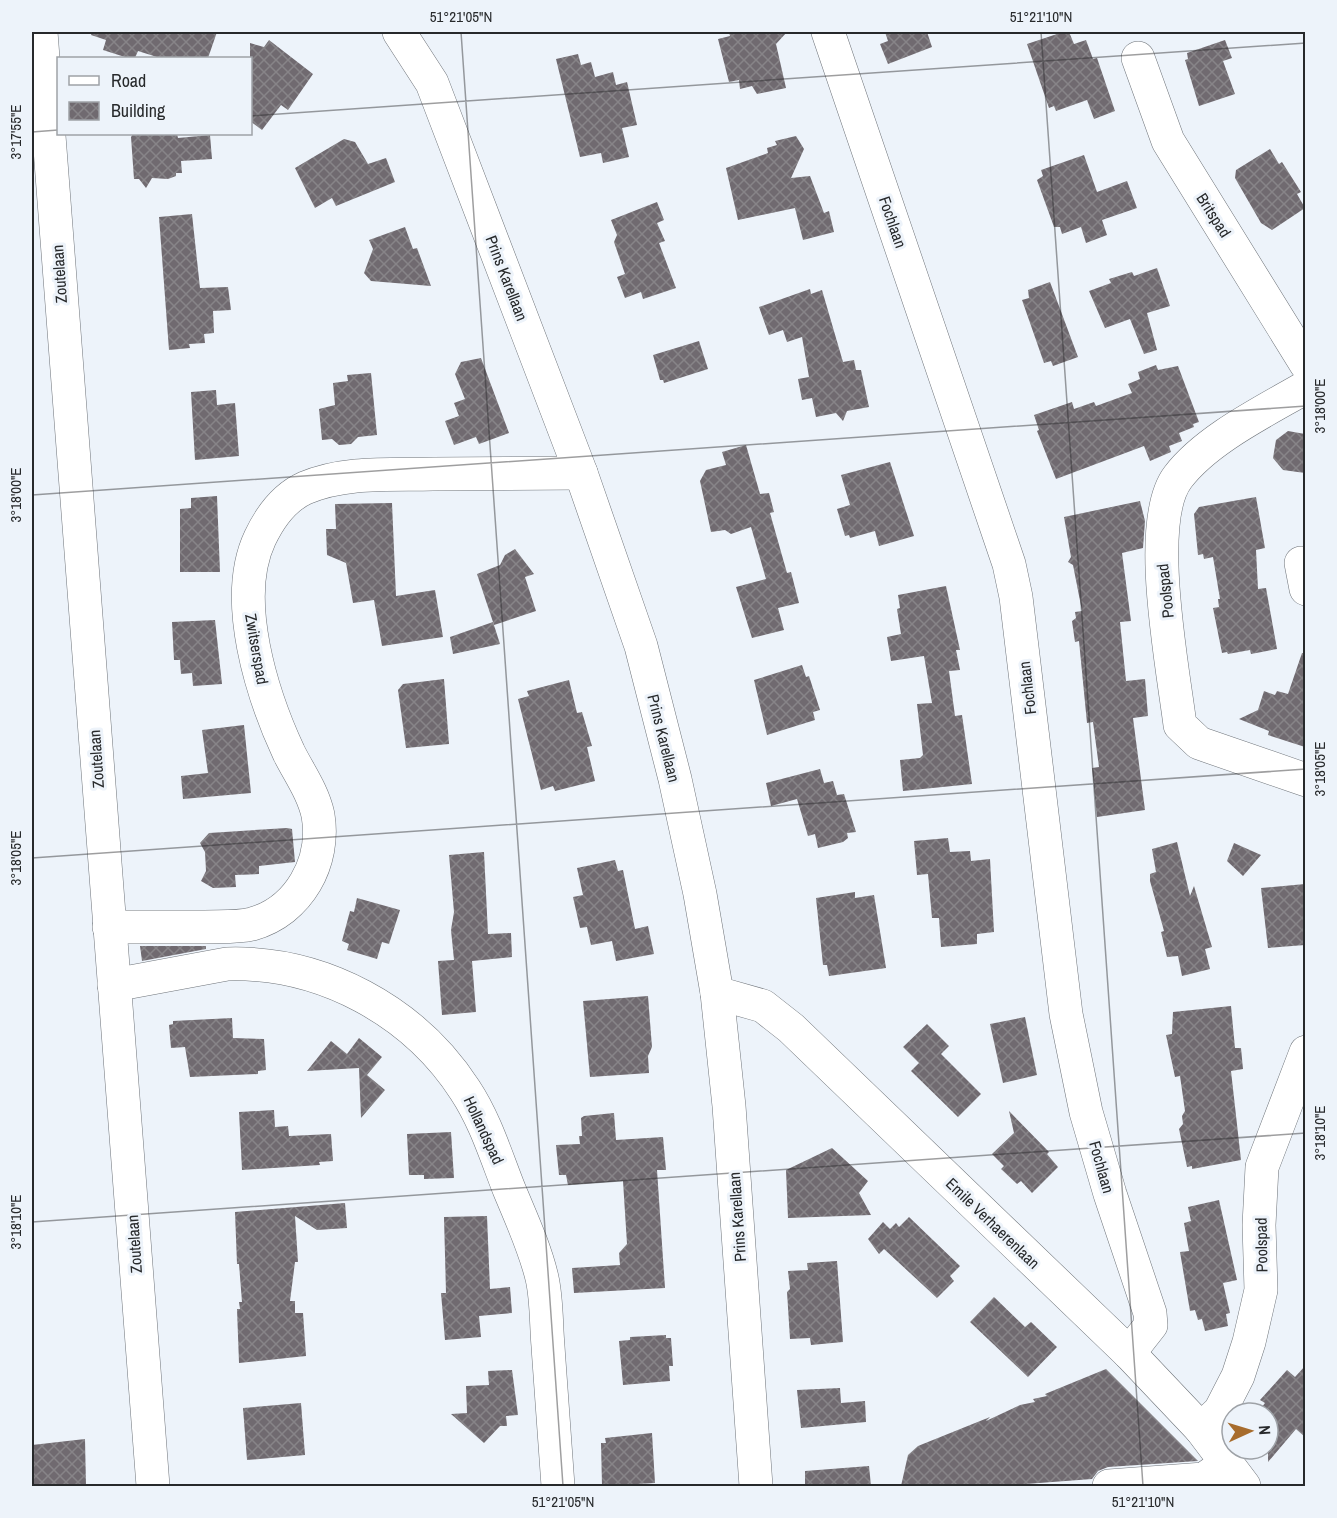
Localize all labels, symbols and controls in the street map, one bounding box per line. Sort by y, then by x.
text: 51°21'05"N [430,6,492,27]
text: 51°21'10"N [1010,6,1072,27]
legend [57,57,252,135]
text: Road [111,68,146,93]
text: Building [111,98,166,123]
text: 3°17'55"E [5,104,26,160]
street label: Britspad [1191,189,1237,241]
street label: Fochlaan [874,193,912,251]
street label: Prins Karellaan [481,232,533,324]
street label: Zoutelaan [46,244,72,304]
text: 3°18'00"E [1309,378,1330,434]
text: 3°18'00"E [5,467,26,523]
street label: Poolspad [1151,563,1179,619]
street label: Zwitserspad [240,612,274,686]
street label: Fochlaan [1013,660,1041,716]
street label: Prins Karellaan [642,692,686,784]
street label: Zoutelaan [83,729,109,789]
text: 3°18'05"E [1309,741,1330,797]
text: 3°18'05"E [5,830,26,886]
street label: Hollandspad [459,1092,509,1168]
text: 3°18'10"E [1309,1105,1330,1161]
street label: Fochlaan [1084,1138,1120,1196]
street label: Prins Karellaan [723,1171,751,1263]
street label: Emile Verhaerenlaan [941,1173,1045,1273]
text: 3°18'10"E [5,1194,26,1250]
street label: Zoutelaan [121,1214,147,1274]
street label: Poolspad [1250,1217,1272,1273]
north arrow [1220,1401,1280,1461]
text: N [1254,1424,1276,1435]
text: 51°21'05"N [532,1491,594,1512]
text: 51°21'10"N [1112,1491,1174,1512]

